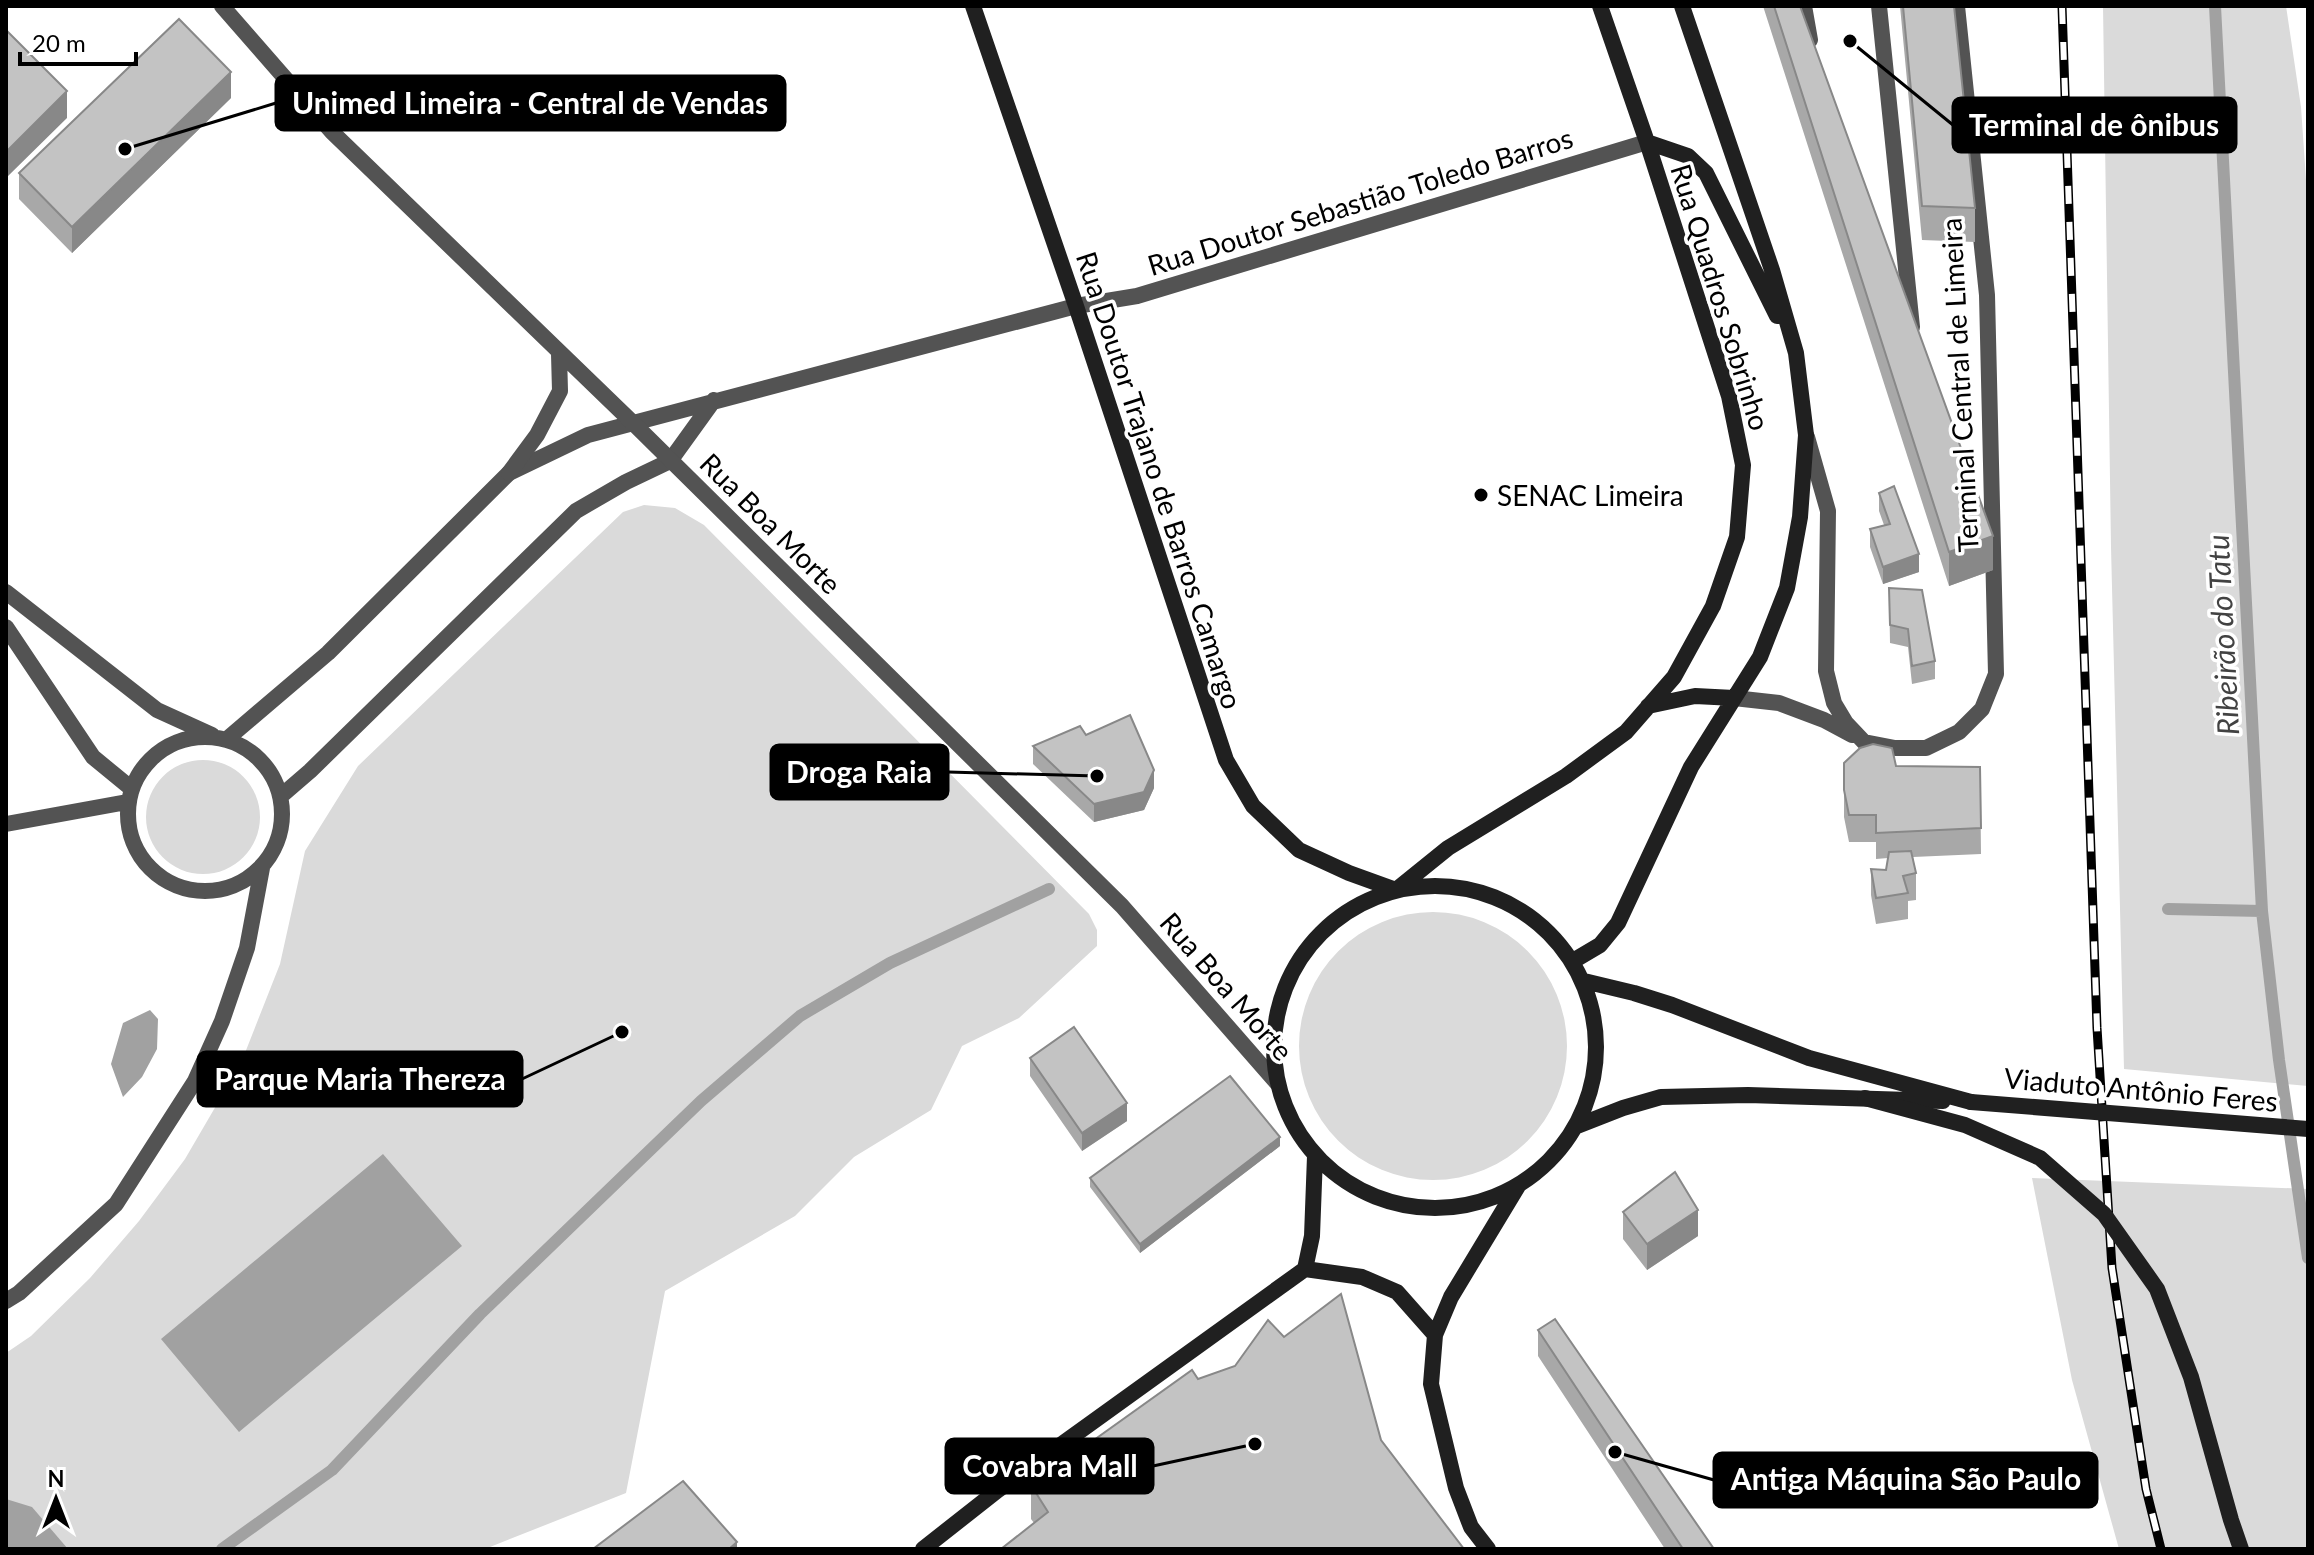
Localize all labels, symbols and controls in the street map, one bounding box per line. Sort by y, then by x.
scale bar [20,16,136,66]
text: 20 m [32,28,86,57]
callout: Unimed Limeira - Central de Vendas [276,76,785,130]
text: Unimed Limeira - Central de Vendas [292,84,768,120]
callout: Terminal de ônibus [1953,98,2236,152]
text: Terminal de ônibus [1969,106,2219,142]
street label: Rua Doutor Sebastião Toledo Barros [1143,120,1577,282]
street label: Rua Quadros Sobrinho [1664,160,1778,434]
street label: Terminal Central de Limeira [1933,217,1985,553]
street label: Rua Doutor Trajano de Barros Camargo [1070,247,1250,713]
street label: Rua Boa Morte [694,446,848,600]
place label: SENAC Limeira [1497,478,1684,512]
marker: SENAC Limeira [1472,486,1490,504]
water label: Ribeirão do Tatu [2199,534,2245,736]
callout: Droga Raia [771,745,948,799]
text: Droga Raia [786,753,932,789]
street label: Rua Boa Morte [1154,905,1300,1067]
callout: Parque Maria Thereza [198,1052,522,1106]
text: Parque Maria Thereza [214,1060,506,1096]
street label: Viaduto Antônio Feres [2003,1060,2279,1118]
callout: Covabra Mall [946,1439,1153,1493]
text: Covabra Mall [962,1447,1138,1483]
callout: Antiga Máquina São Paulo [1714,1453,2097,1507]
north arrow [16,1459,96,1539]
text: Antiga Máquina São Paulo [1730,1460,2081,1496]
text: N [48,1465,64,1492]

